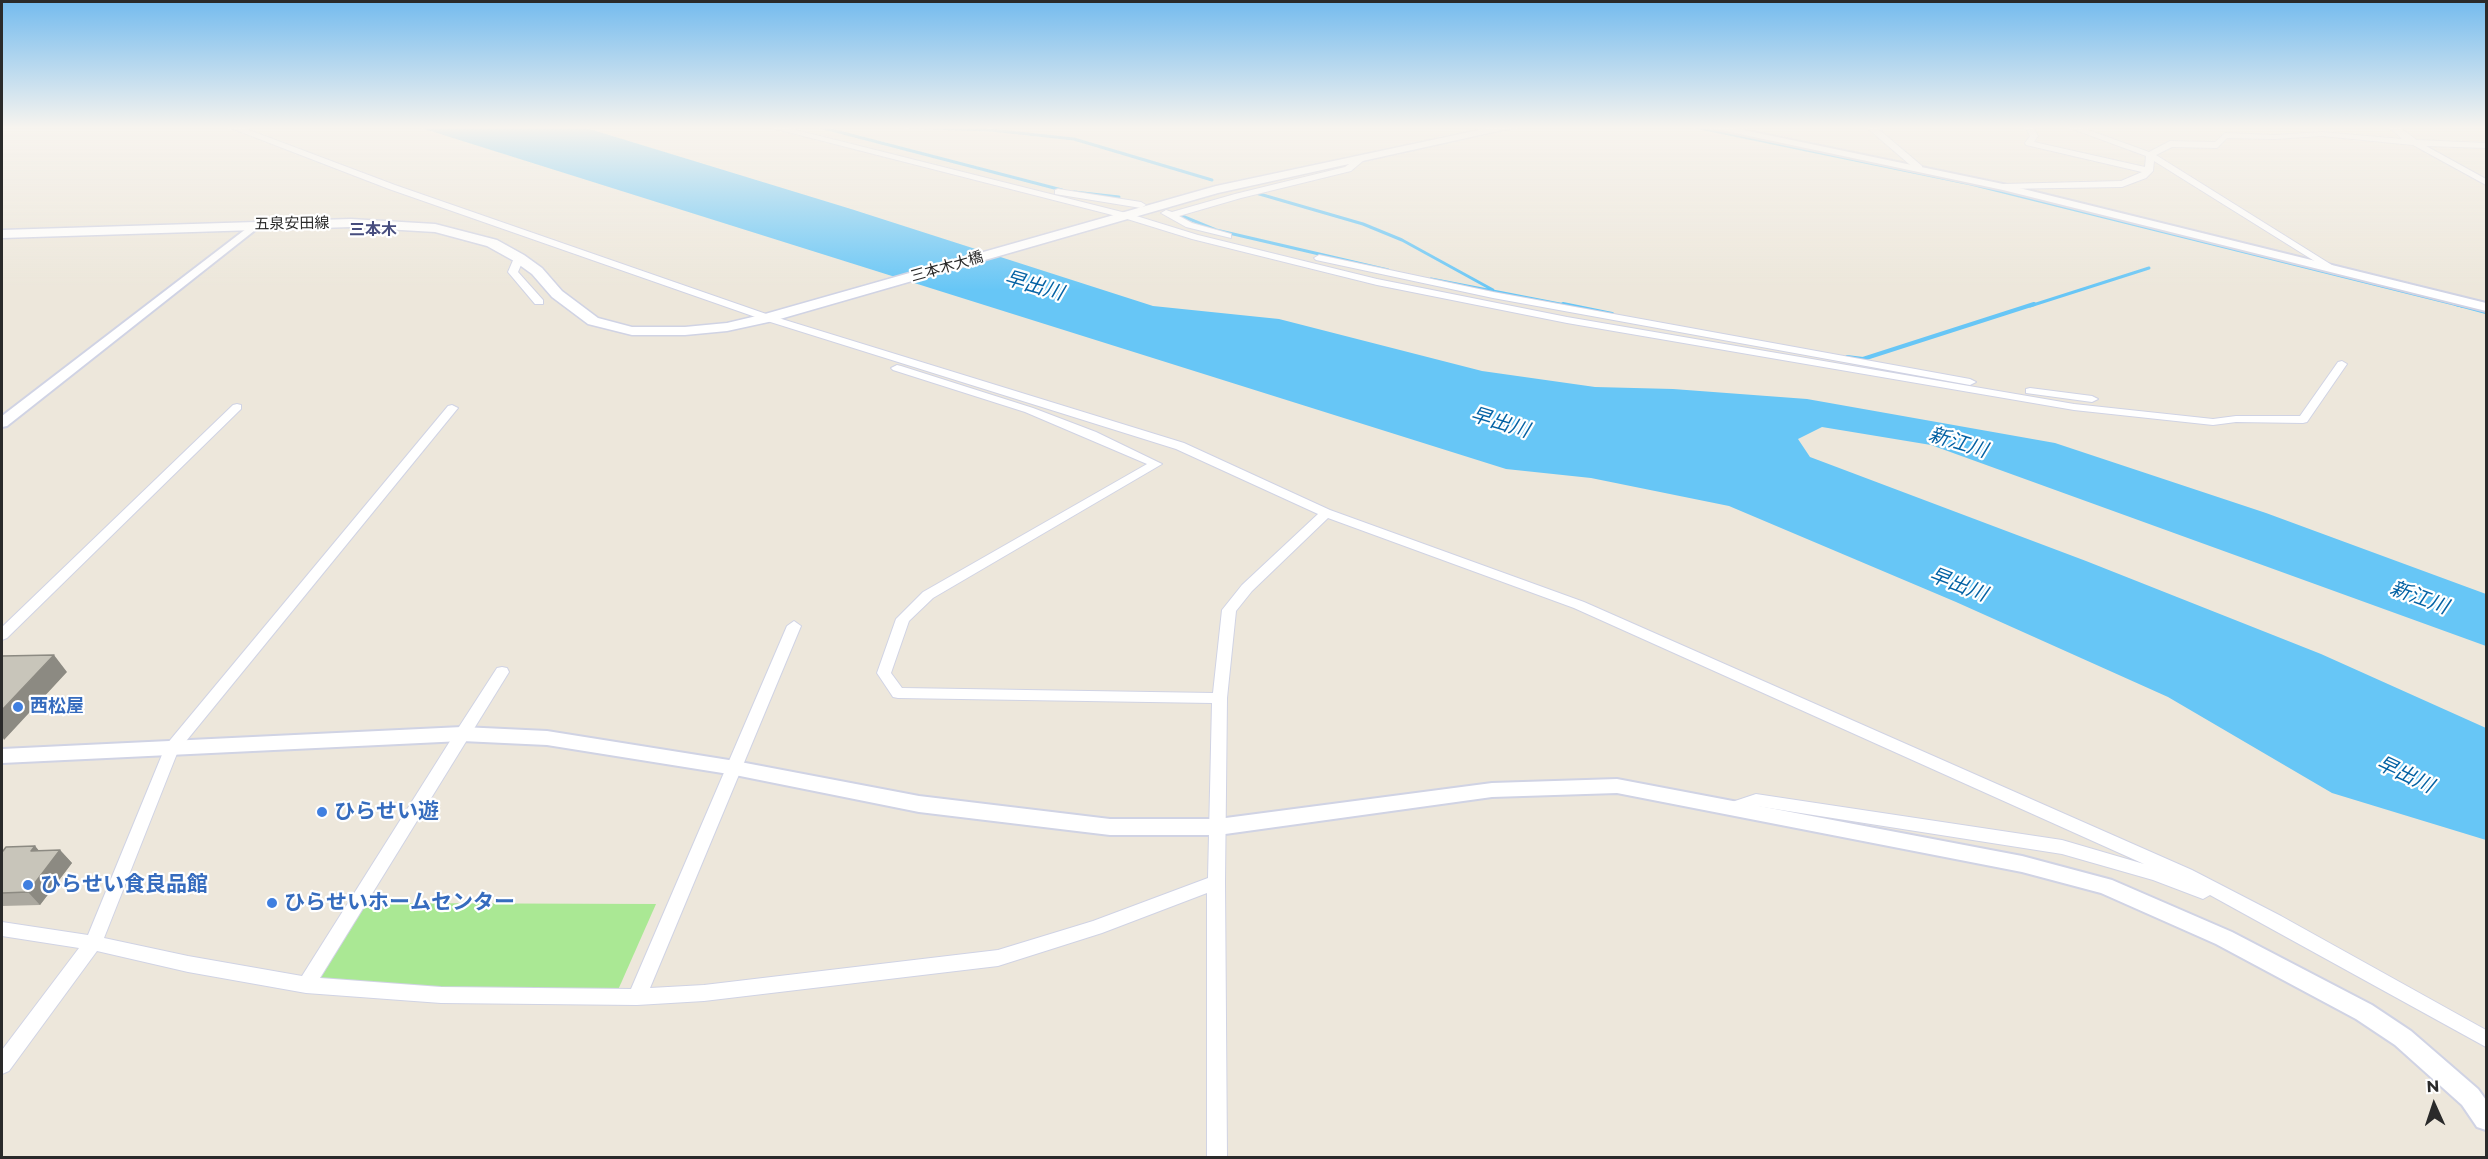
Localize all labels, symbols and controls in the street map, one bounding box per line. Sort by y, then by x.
street label: 五泉安田線 [254,214,330,234]
district label: 三本木 [349,220,397,240]
street label: 三本木大橋 [908,248,986,286]
water label: 早出川 [1002,266,1066,306]
water label: 早出川 [1468,403,1532,443]
water label: 新江川 [1926,423,1990,463]
water label: 早出川 [1926,563,1990,607]
water label: 新江川 [2387,576,2451,620]
place label: 西松屋 [30,696,84,718]
marker: 西松屋 [11,700,25,714]
water label: 早出川 [2373,751,2437,799]
place label: ひらせい遊 [334,799,439,825]
marker: ひらせい遊 [315,805,329,819]
place label: ひらせい食良品館 [40,872,208,898]
marker: ひらせい食良品館 [21,878,35,892]
place label: ひらせいホームセンター [284,890,515,916]
marker: ひらせいホームセンター [265,896,279,910]
north arrow [2404,1075,2464,1135]
text: N [2426,1077,2440,1096]

